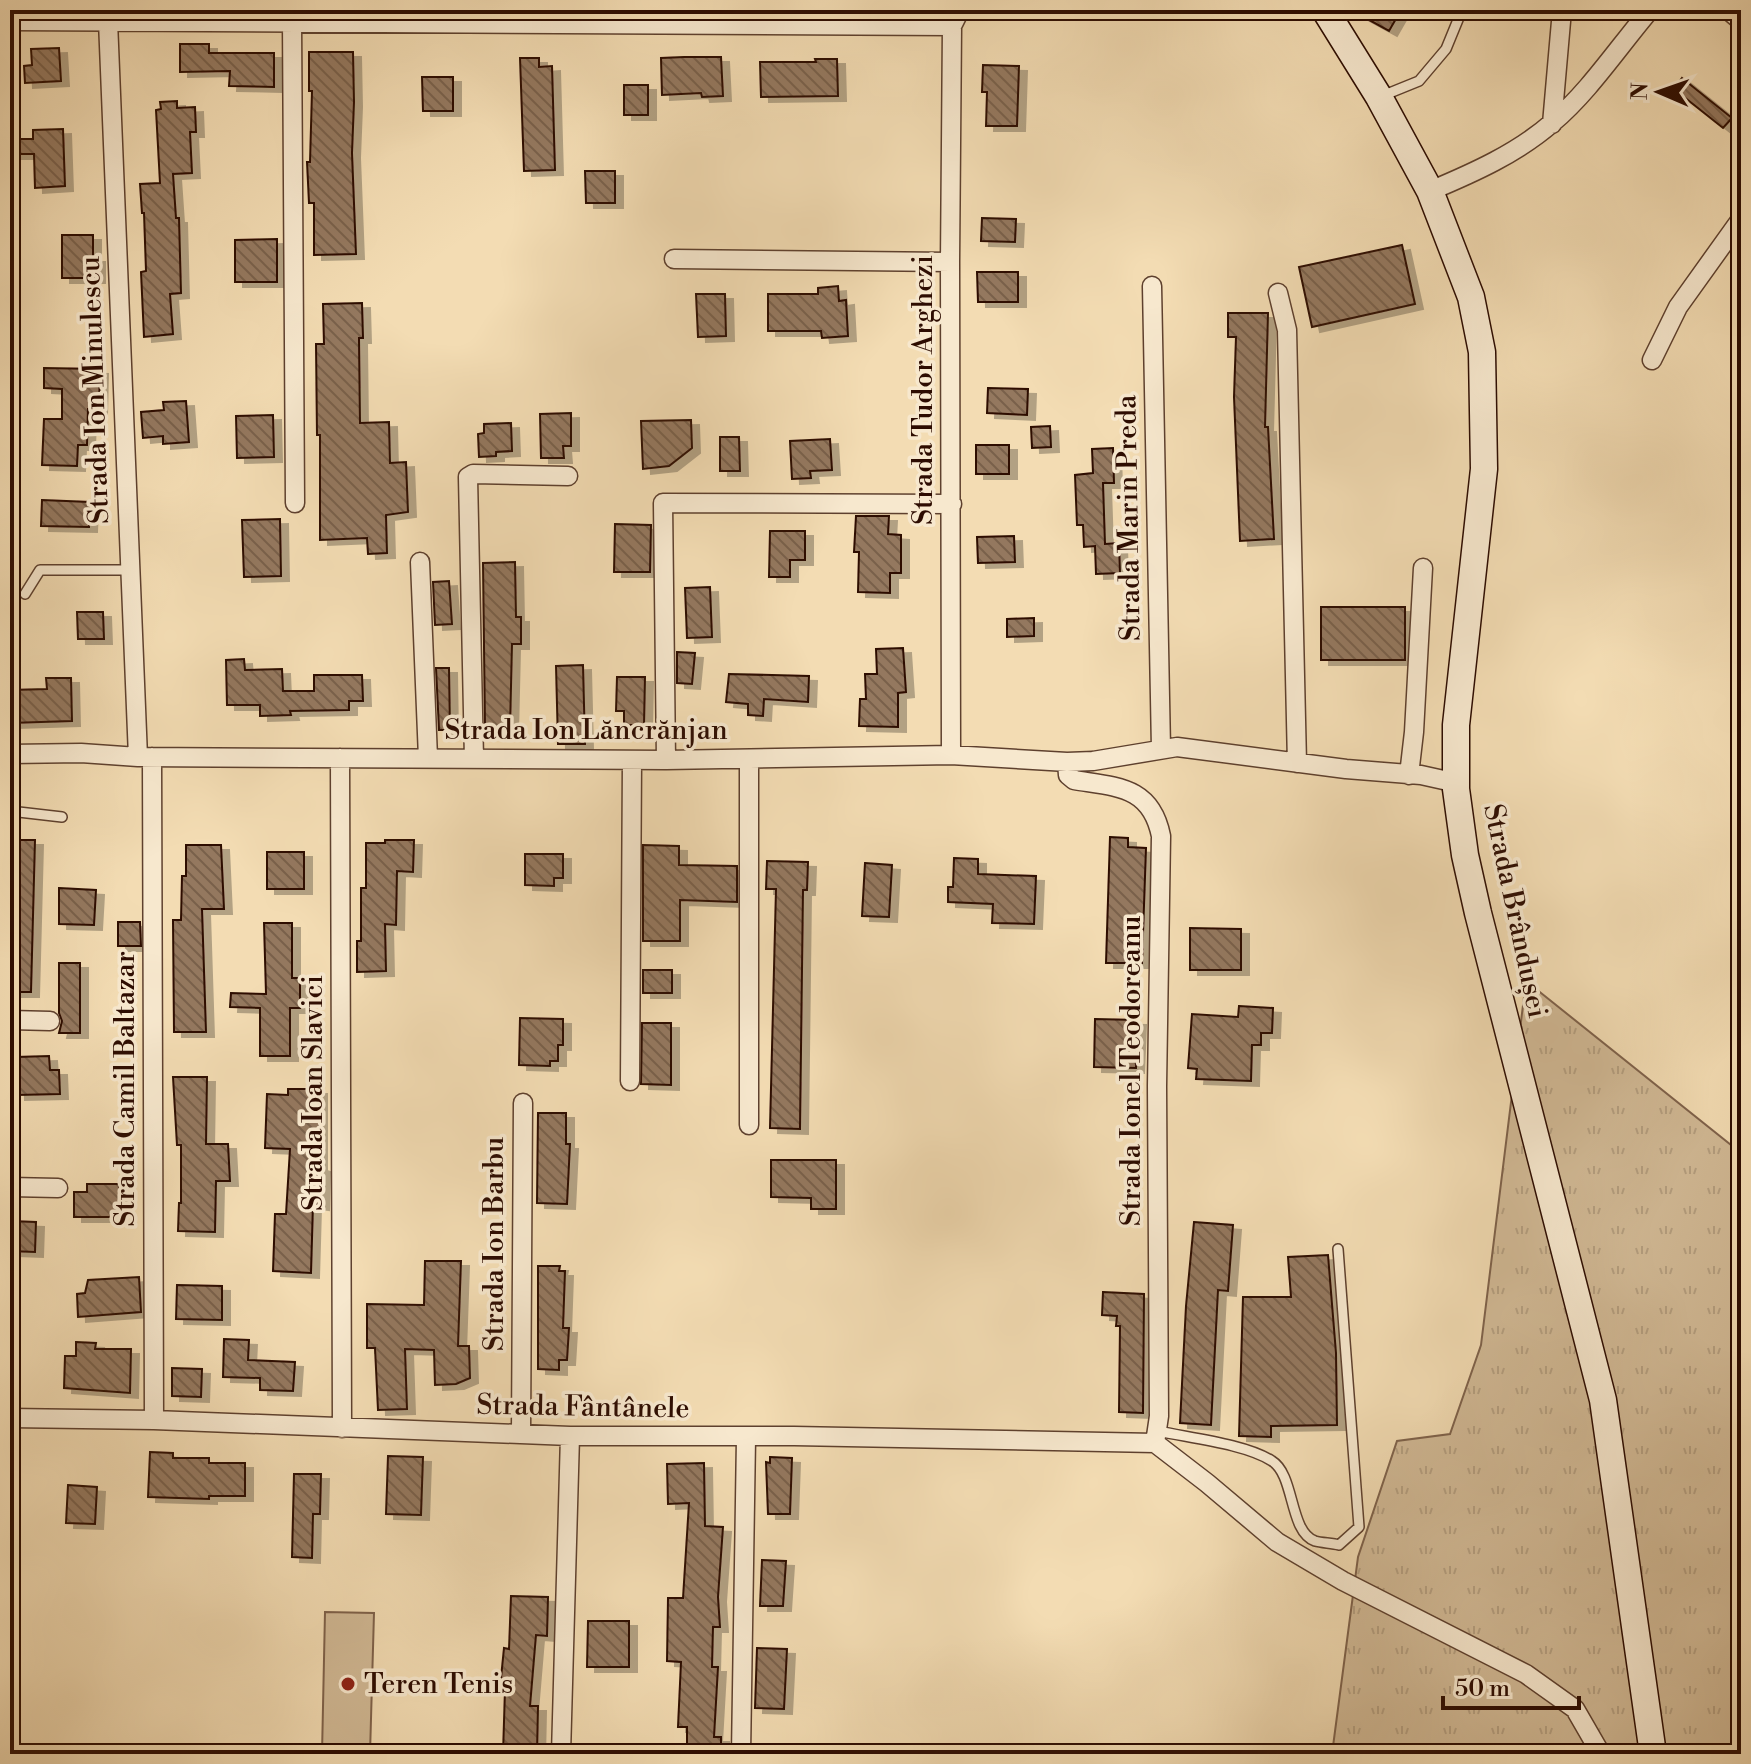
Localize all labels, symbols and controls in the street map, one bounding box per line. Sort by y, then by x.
north arrow [1619,52,1699,132]
text: N [1627,82,1654,101]
street label: Strada Ion Minulescu [73,255,117,525]
street label: Strada Tudor Arghezi [906,255,941,525]
street label: Strada Marin Preda [1109,394,1149,642]
street label: Strada Ion Lăncrănjan [444,713,728,748]
street label: Strada Brândușei [1475,801,1555,1021]
street label: Strada Ionel Teodoreanu [1114,916,1149,1226]
street label: Strada Camil Baltazar [108,951,143,1227]
street label: Strada Ioan Slavici [296,975,331,1211]
street label: Strada Ion Barbu [477,1137,512,1351]
street label: Strada Fântânele [476,1388,690,1426]
scale bar [1443,1660,1579,1710]
place label: Teren Tenis [364,1667,513,1702]
text: 50 m [1455,1674,1510,1704]
marker: Teren Tenis [339,1675,357,1693]

